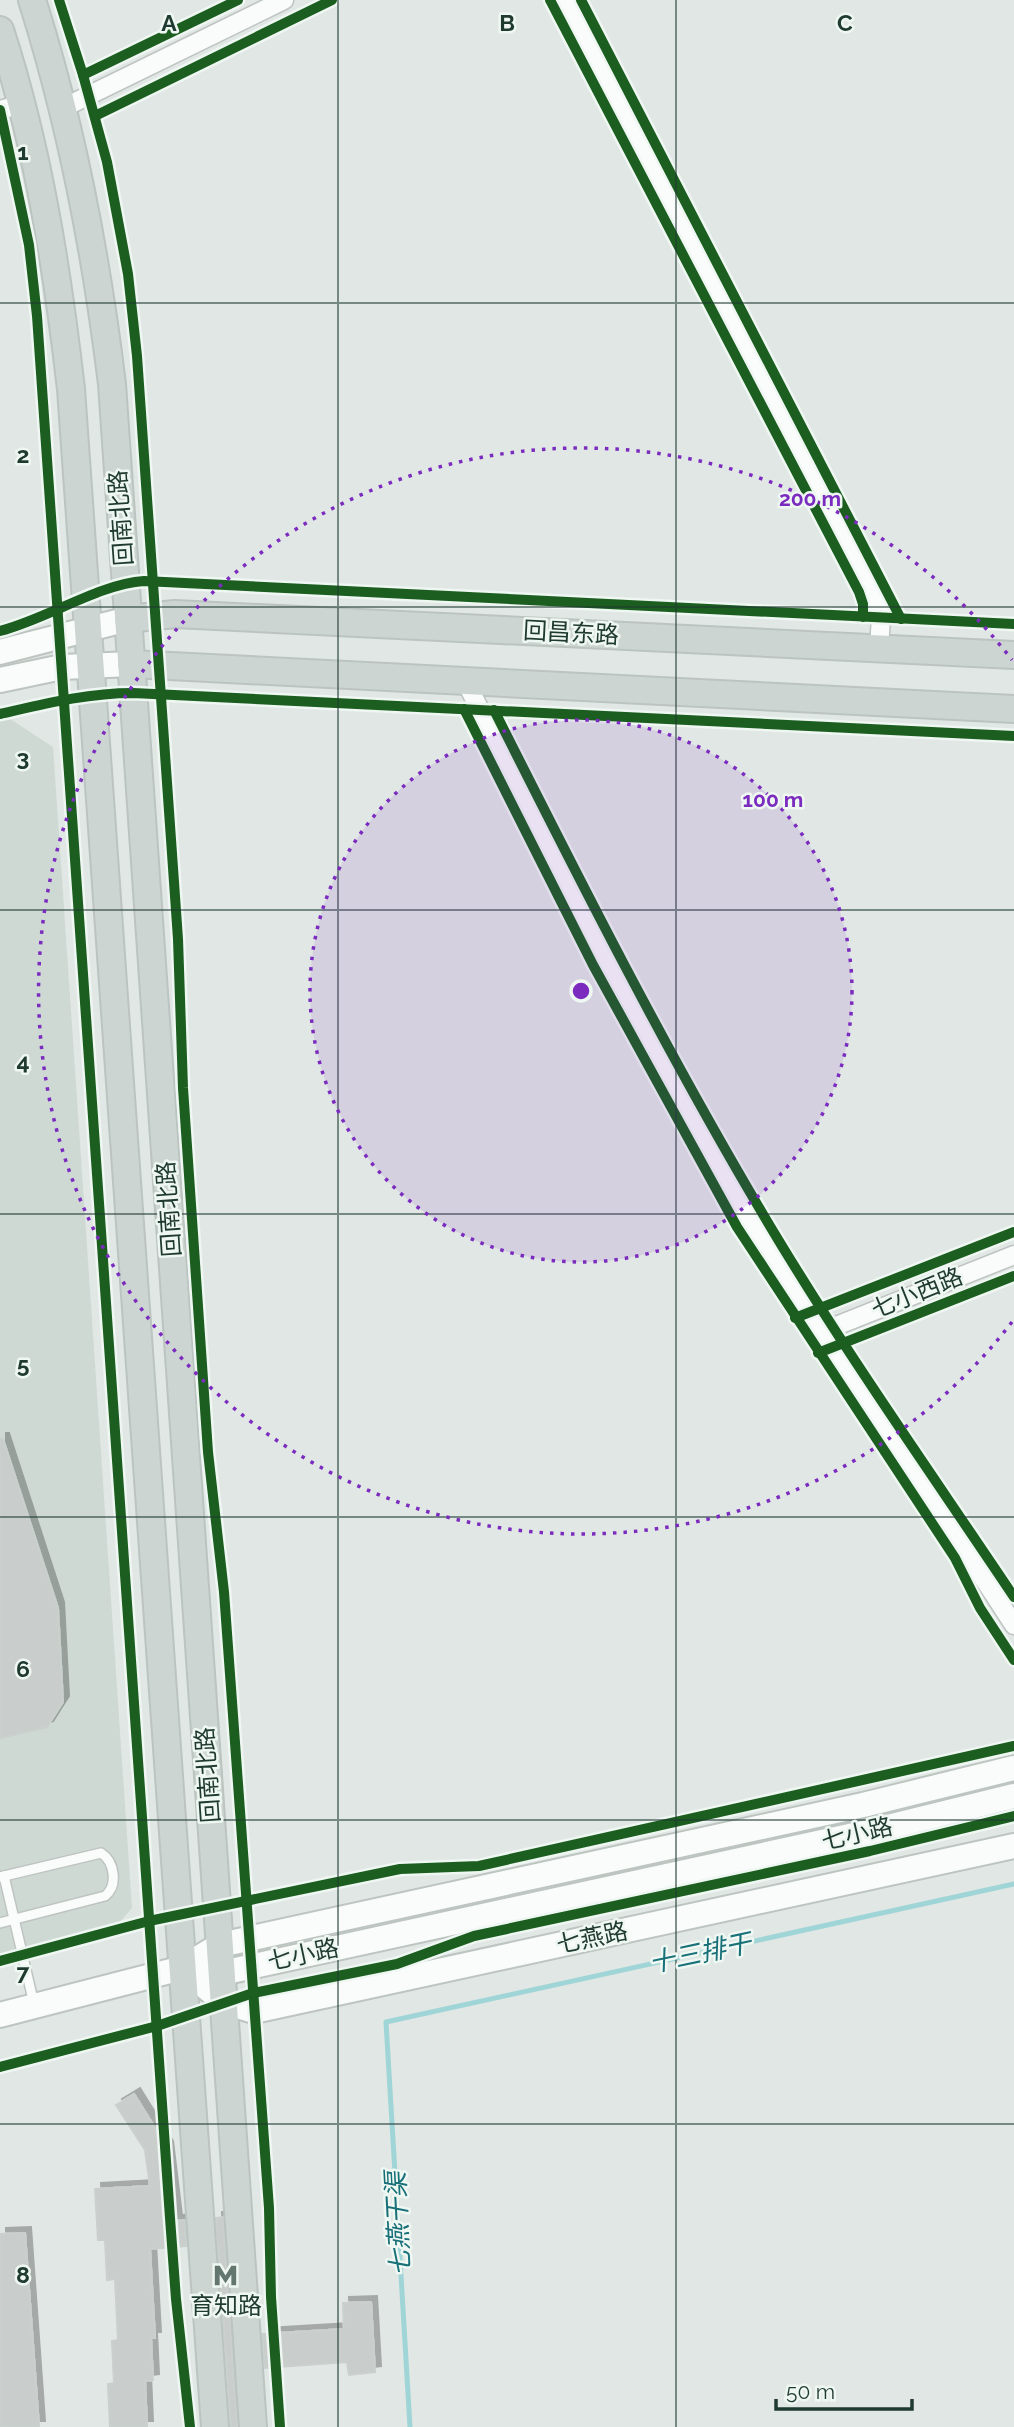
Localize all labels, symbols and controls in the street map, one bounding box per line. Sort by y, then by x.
text: A [161,9,177,36]
text: B [499,9,515,36]
text: C [837,9,853,36]
text: 1 [17,138,29,165]
text: 2 [17,441,29,468]
street label: 回南北路 [103,469,138,567]
text: 200 m [779,486,841,511]
street label: 回昌东路 [522,616,620,649]
text: 3 [17,744,29,771]
text: 100 m [743,787,803,812]
centre of rings [569,979,593,1003]
text: 4 [16,1048,30,1075]
street label: 回南北路 [151,1160,186,1258]
street label: 七小西路 [867,1261,967,1324]
text: 5 [17,1351,30,1378]
text: 6 [16,1655,30,1682]
street label: 回南北路 [190,1726,225,1824]
street label: 七小路 [819,1811,895,1856]
street label: 七燕路 [554,1916,630,1959]
water label: 十三排干 [646,1927,757,1978]
street label: 七小路 [265,1933,341,1976]
text: 7 [17,1958,30,1985]
water label: 七燕干渠 [380,2167,416,2277]
text: 8 [16,2261,30,2288]
metro station icon: 育知路 [212,2261,240,2289]
place label: 育知路 [190,2291,262,2320]
scale bar [776,2368,912,2412]
text: 50 m [786,2379,835,2404]

